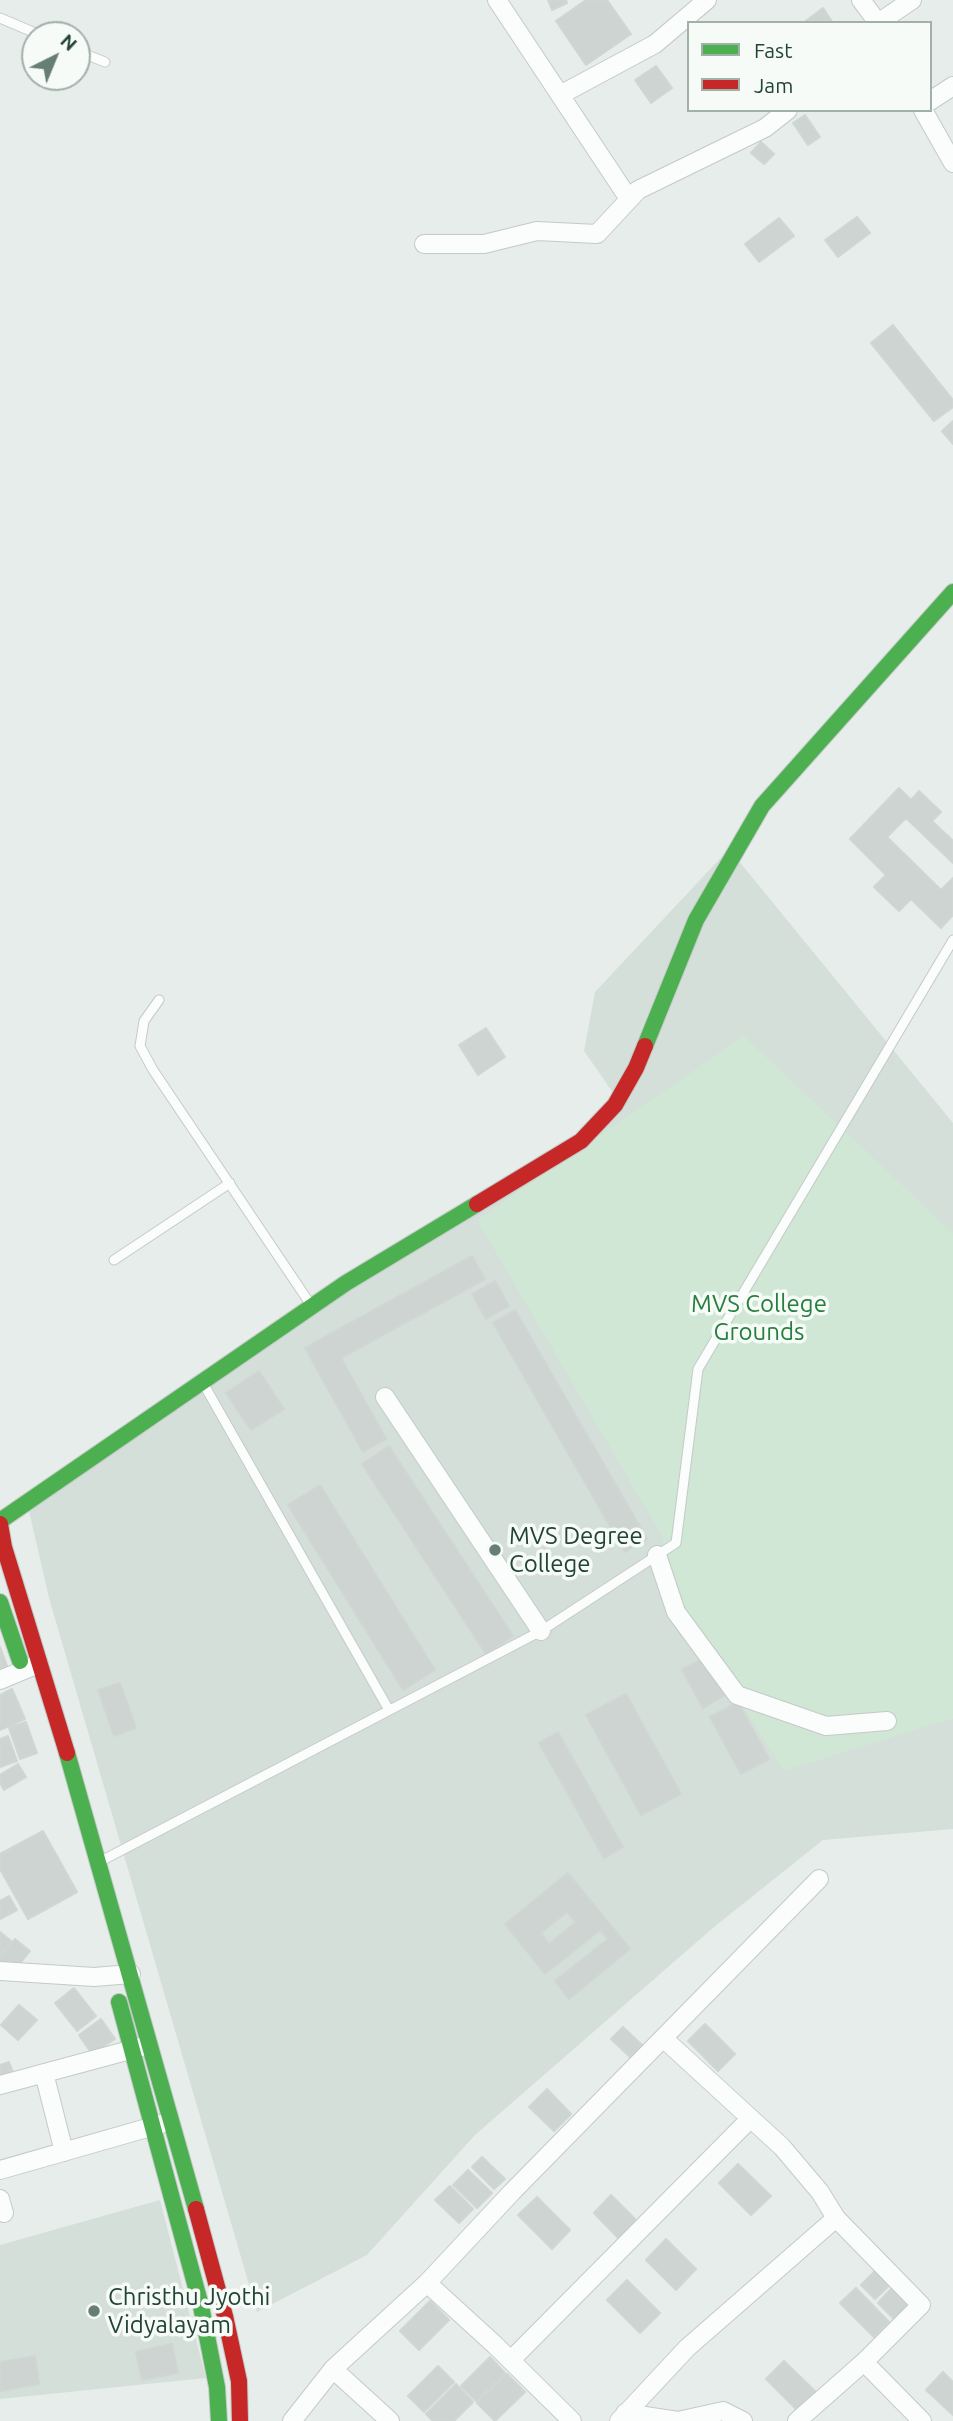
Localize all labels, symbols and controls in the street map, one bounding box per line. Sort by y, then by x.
north arrow [21,21,91,91]
legend [687,21,932,112]
text: N [56,29,82,55]
text: Fast [754,38,792,62]
text: Jam [754,73,793,97]
park label: MVS College Grounds [691,1290,827,1346]
place label: MVS Degree College [509,1522,643,1578]
marker: MVS Degree College [487,1542,503,1558]
place label: Christhu Jyothi Vidyalayam [108,2283,270,2339]
marker: Christhu Jyothi Vidyalayam [86,2303,102,2319]

